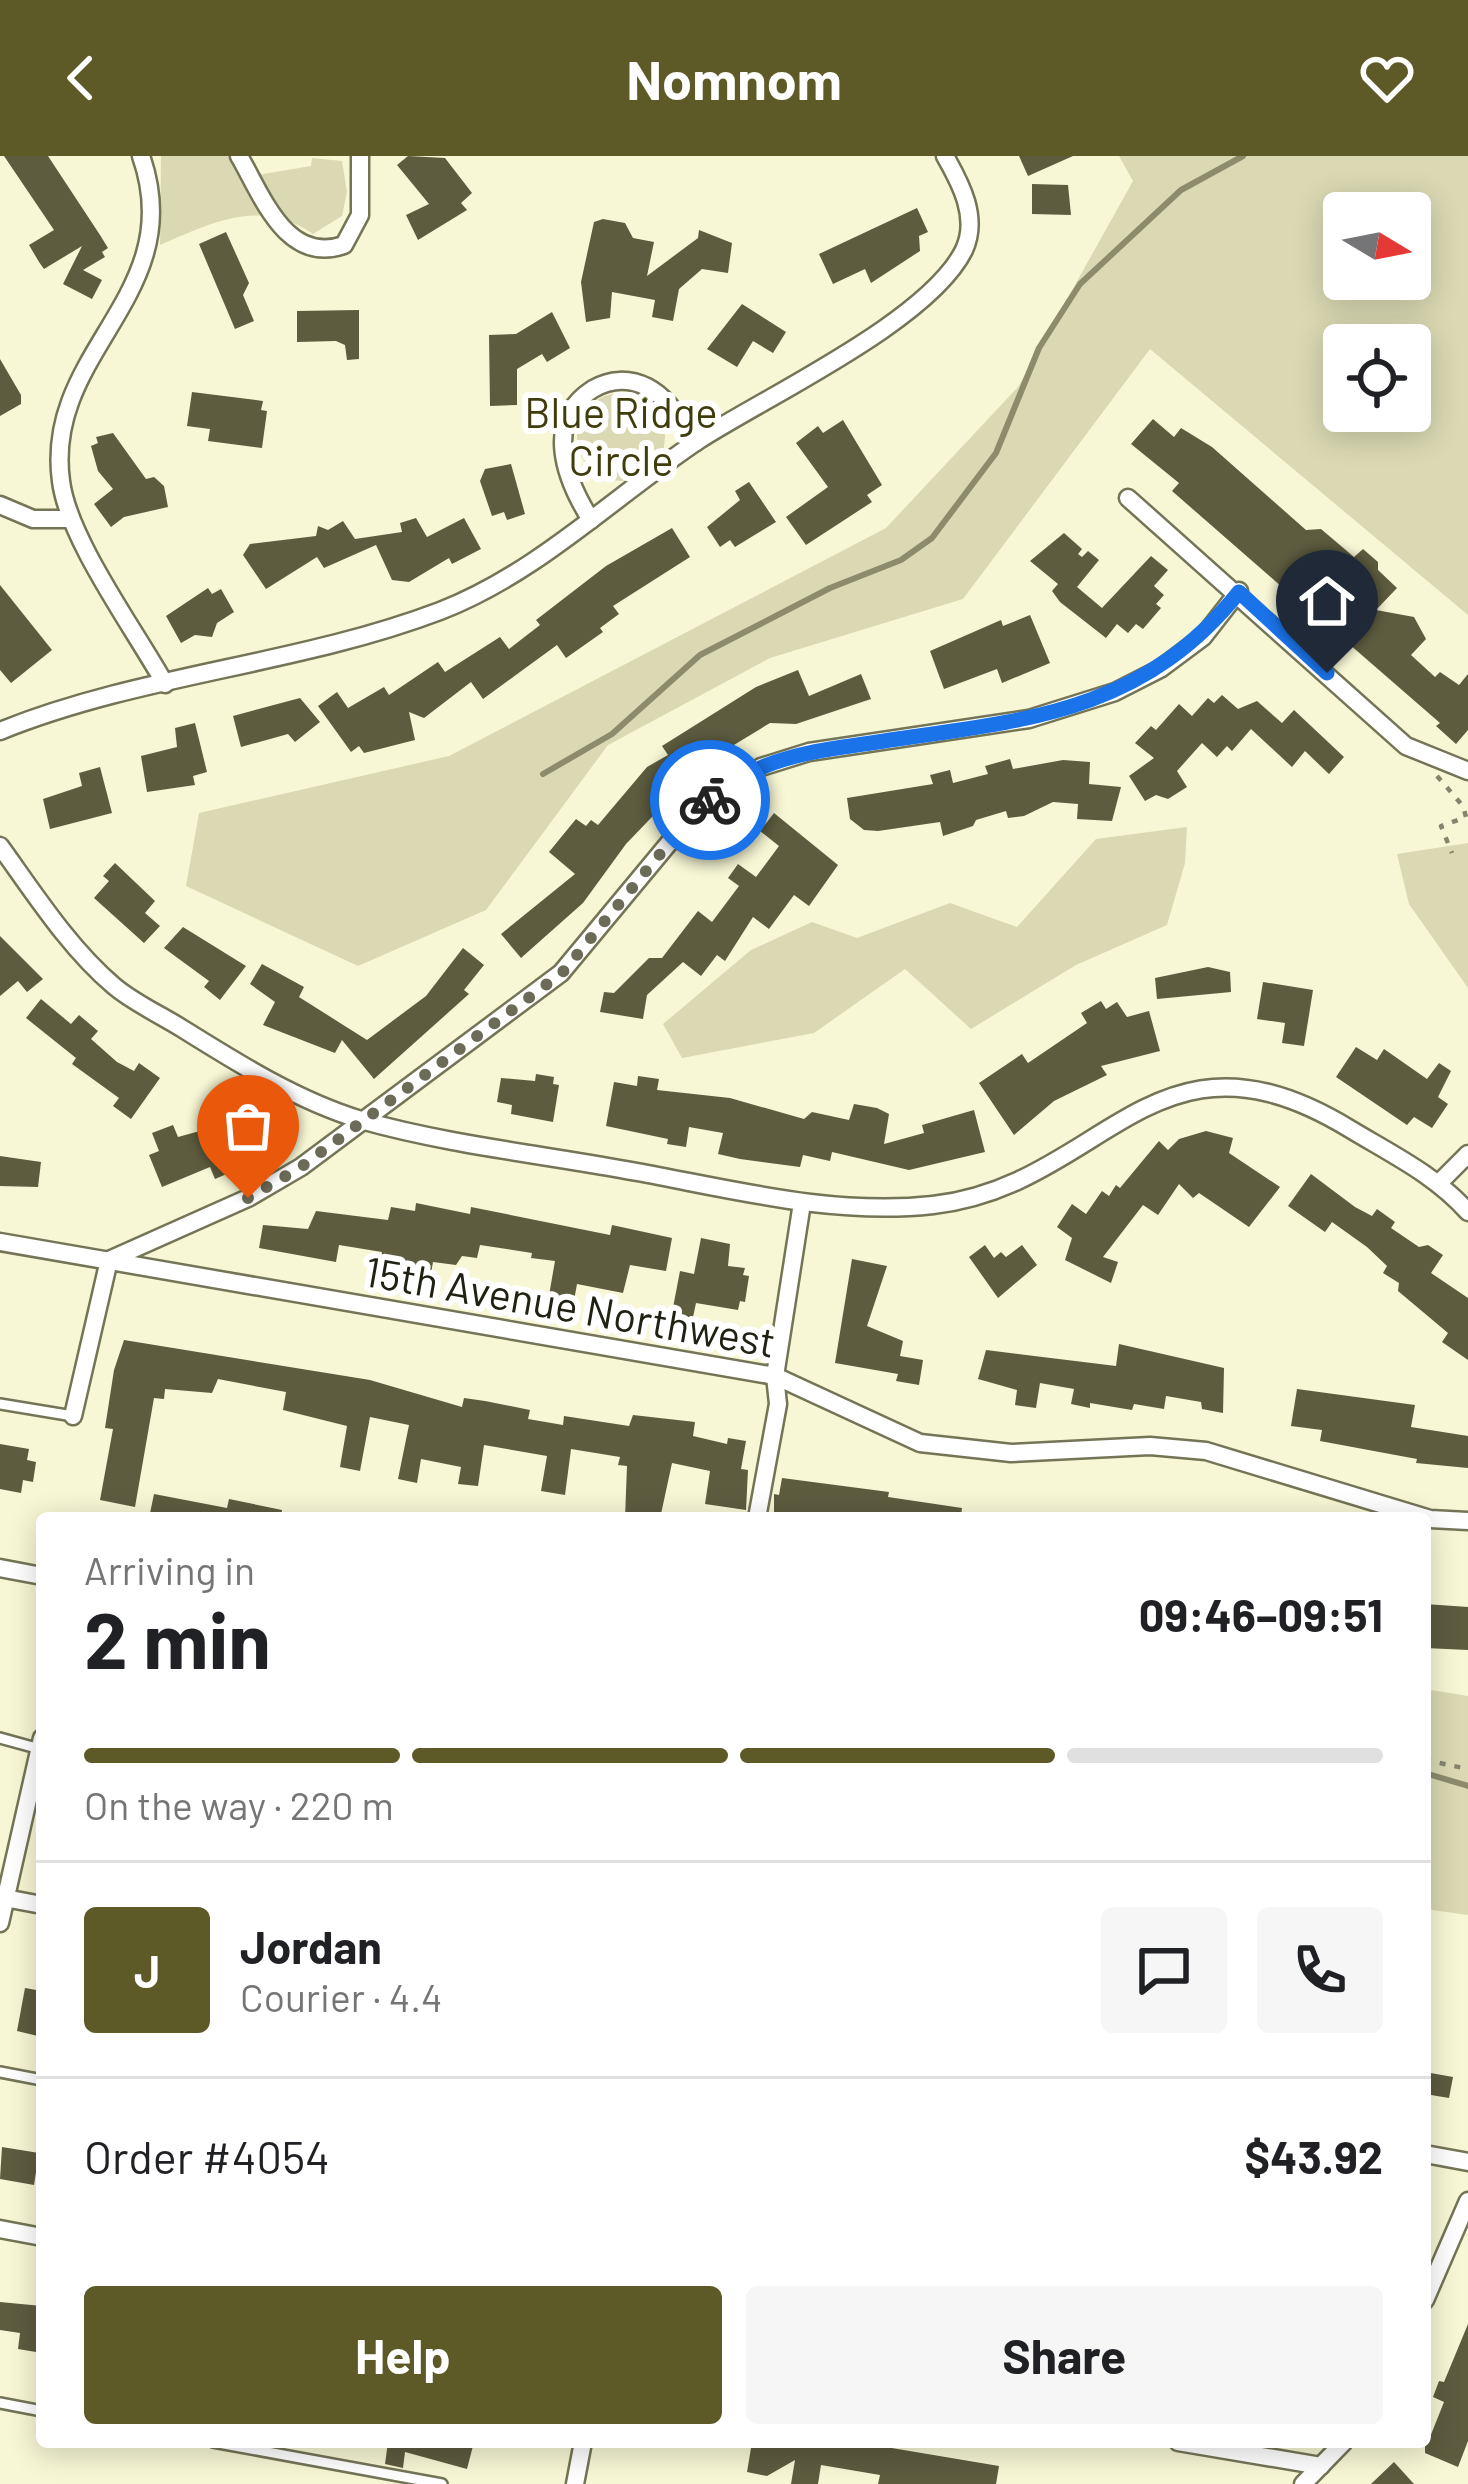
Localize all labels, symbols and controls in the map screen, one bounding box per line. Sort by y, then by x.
icon: back [48,45,114,111]
icon: heart [1354,45,1420,111]
text: Nomnom [626,46,842,111]
north arrow [1323,192,1431,300]
map controls [1323,192,1431,432]
button: locate [1323,324,1431,432]
park label: Blue Ridge Circle [524,386,718,484]
pin [1276,550,1378,673]
icon: home [1294,568,1360,634]
courier [650,740,770,860]
icon: bike [677,767,743,833]
pin [197,1075,299,1198]
icon: bag [215,1093,281,1159]
street label: 15th Avenue Northwest [361,1244,780,1366]
text: Arriving in [84,1546,255,1593]
text: 09:46–09:51 [1139,1587,1383,1641]
text: 2 min [84,1591,271,1685]
text: On the way · 220 m [84,1781,394,1828]
button: chat [1101,1907,1227,2033]
button: phone [1257,1907,1383,2033]
text: Jordan [240,1919,382,1973]
text: J [134,1943,160,1997]
text: Courier · 4.4 [240,1973,443,2020]
text: Order #4054 [84,2129,330,2183]
text: $43.92 [1244,2129,1383,2183]
button: Help [84,2286,722,2424]
button: Share [746,2286,1383,2424]

